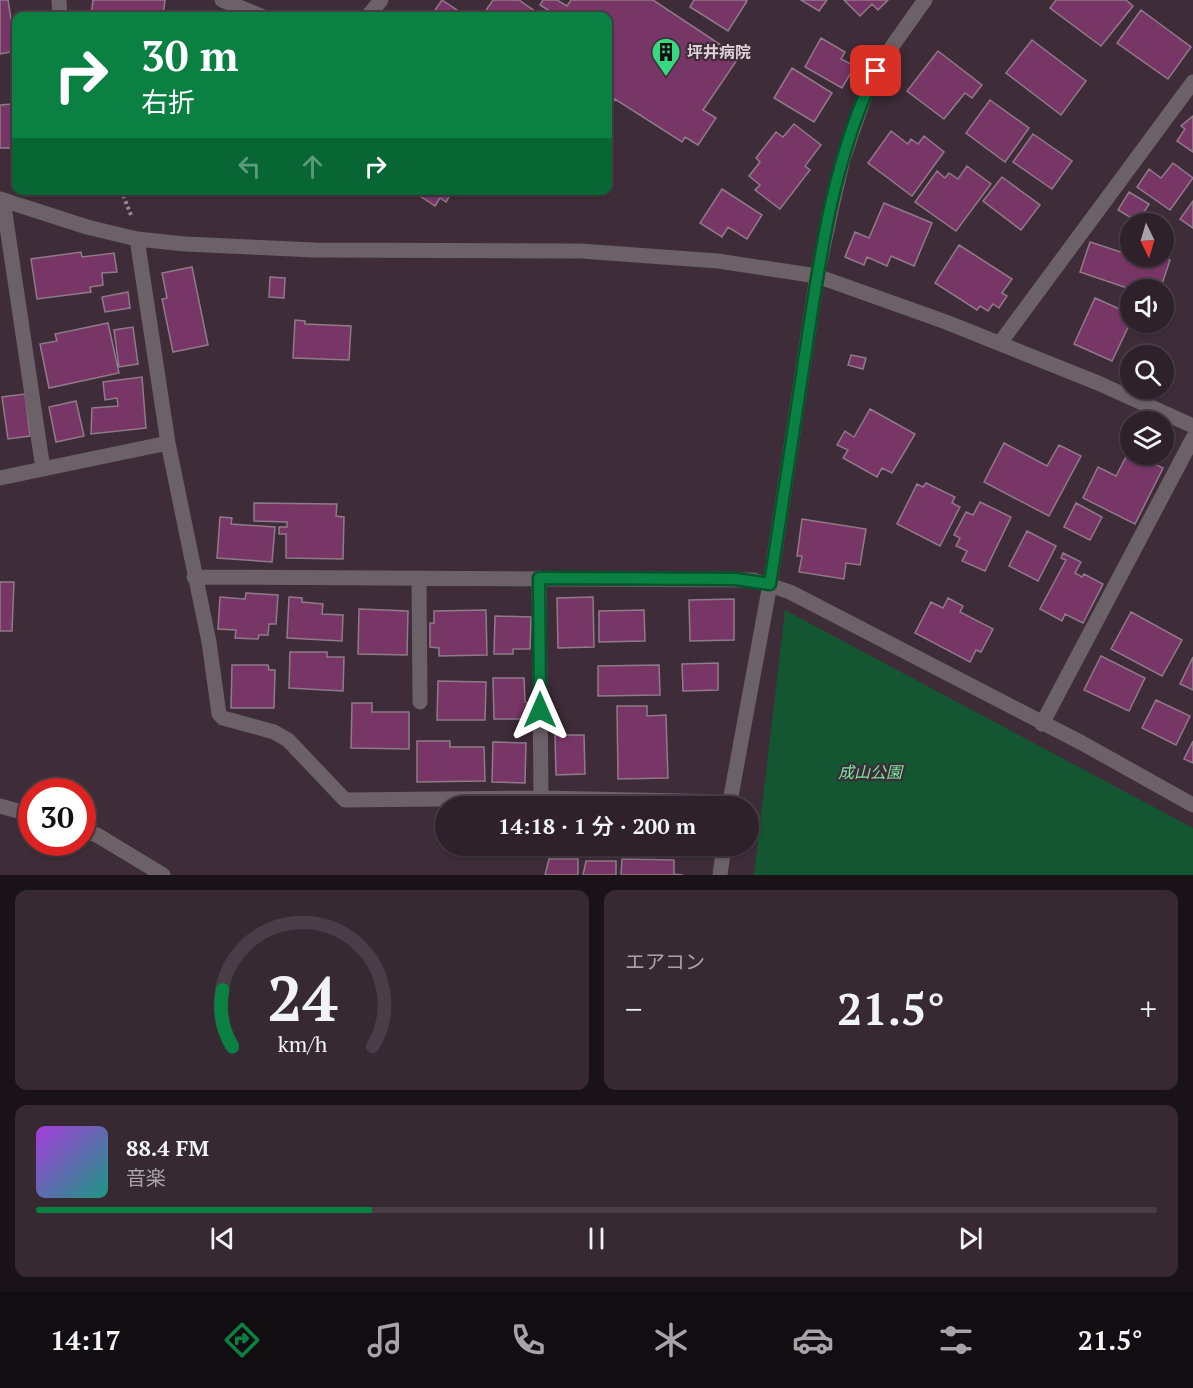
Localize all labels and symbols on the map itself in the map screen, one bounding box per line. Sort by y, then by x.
building icon: 坪井病院 [650,36,682,78]
place label: 坪井病院 [687,41,751,63]
pin [850,45,901,96]
north arrow [1120,213,1174,267]
position arrow [508,678,572,742]
park label: 成山公園 [838,761,904,783]
speed limit sign: 30 [18,778,96,856]

